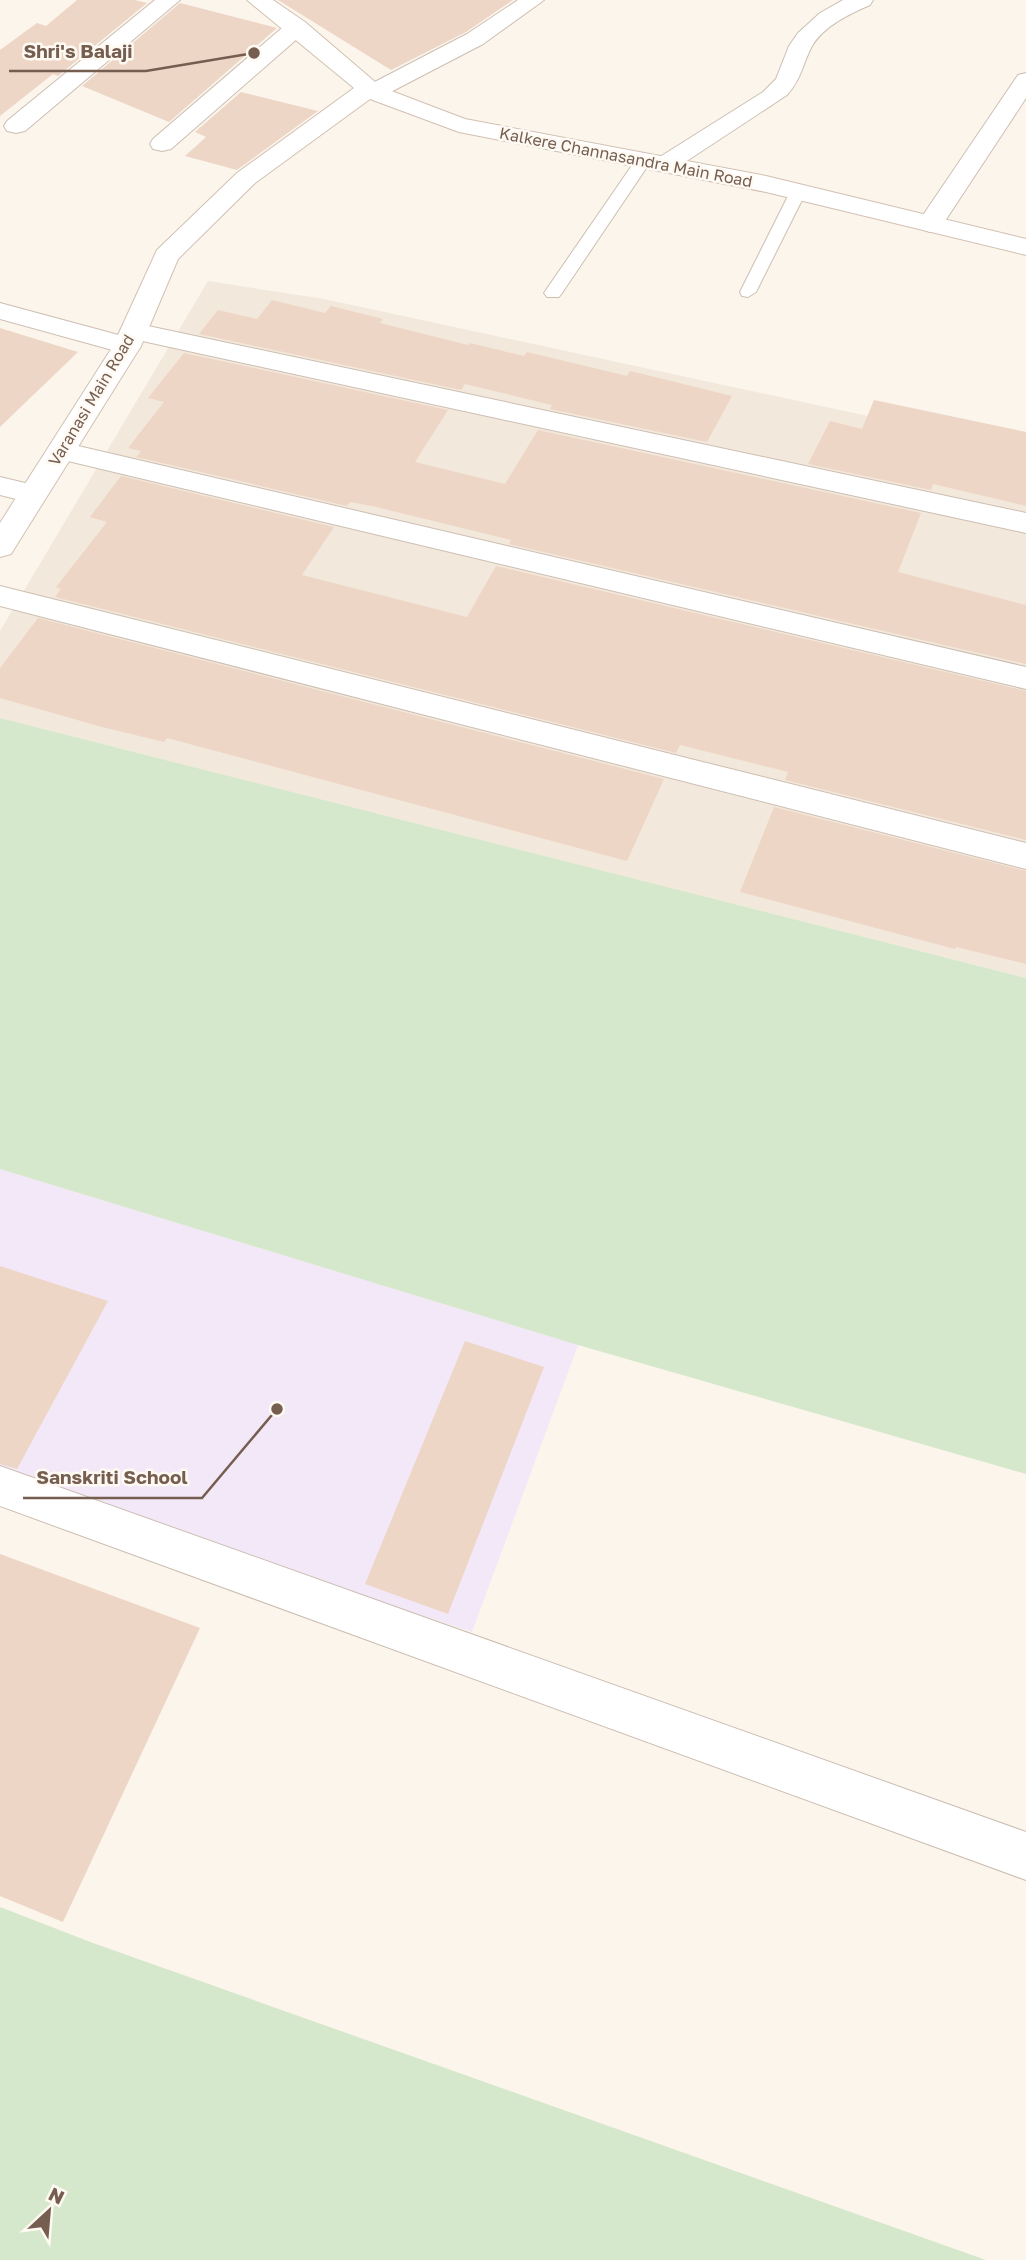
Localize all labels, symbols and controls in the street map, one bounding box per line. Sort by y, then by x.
callout: Shri's Balaji [9,31,146,71]
text: Shri's Balaji [23,39,133,62]
street label: Kalkere Channasandra Main Road [498,123,754,191]
street label: Varanasi Main Road [44,331,138,469]
callout: Sanskriti School [23,1458,202,1498]
text: Sanskriti School [36,1465,188,1488]
north arrow [14,2176,84,2246]
text: N [45,2182,68,2209]

